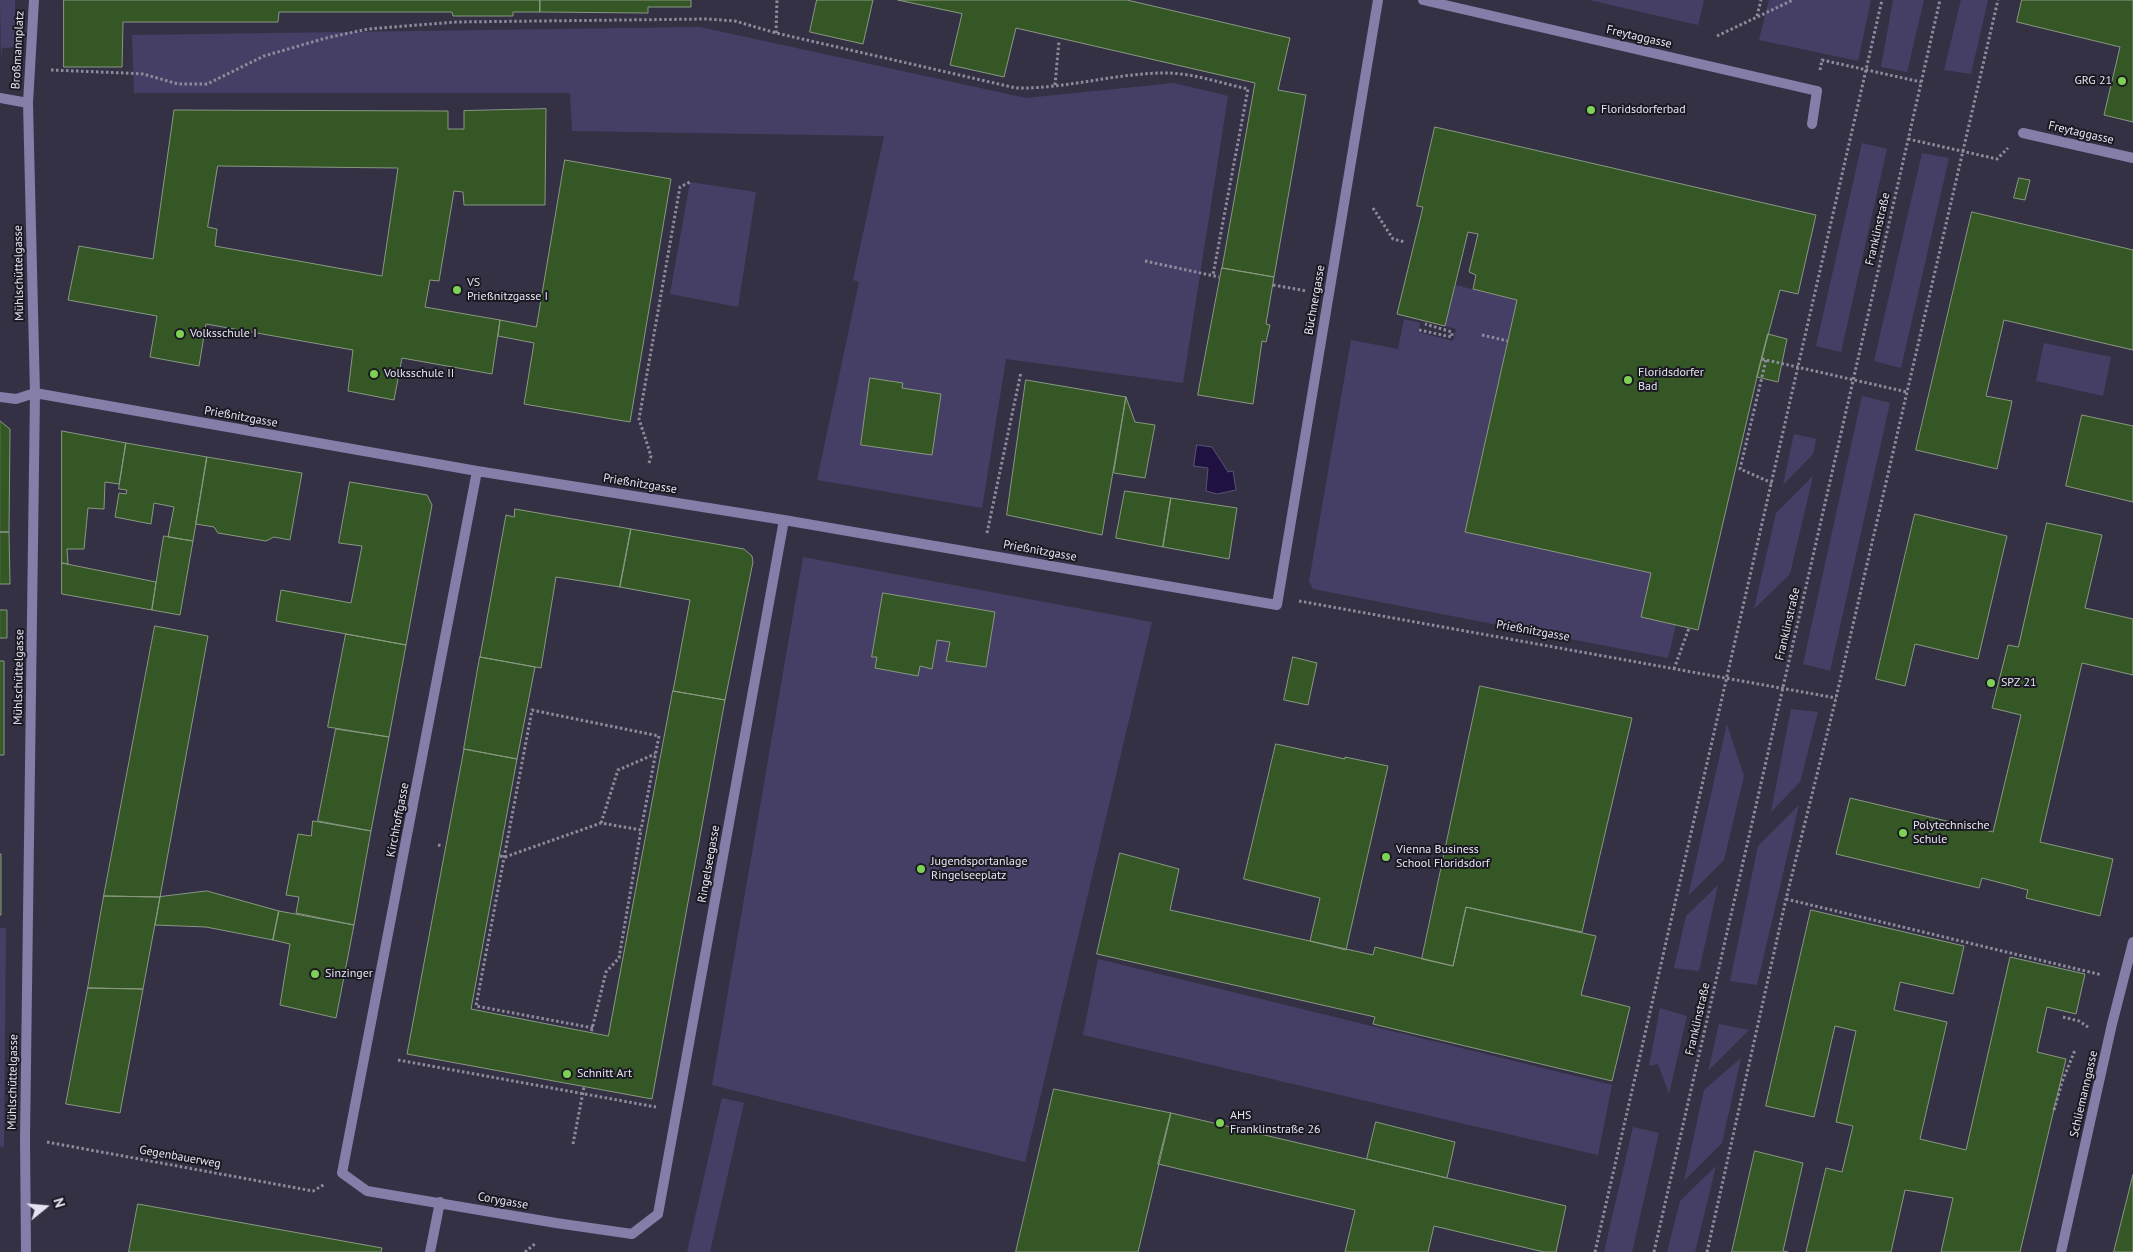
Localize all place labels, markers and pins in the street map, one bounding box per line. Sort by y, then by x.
place label: GRG 21 [2074,74,2112,88]
marker: GRG 21 [2116,75,2128,87]
place label: Floridsdorferbad [1601,103,1686,117]
marker: Floridsdorferbad [1585,104,1597,116]
place label: VS Prießnitzgasse I [467,276,548,304]
marker: VS Prießnitzgasse I [451,284,463,296]
place label: Volksschule I [190,327,257,341]
marker: Volksschule I [174,328,186,340]
place label: Floridsdorfer Bad [1638,366,1704,394]
place label: Volksschule II [384,367,454,381]
marker: Volksschule II [368,368,380,380]
marker: Floridsdorfer Bad [1622,374,1634,386]
place label: SPZ 21 [2001,676,2037,690]
marker: SPZ 21 [1985,677,1997,689]
place label: Polytechnische Schule [1913,819,1990,847]
marker: Polytechnische Schule [1897,827,1909,839]
place label: Vienna Business School Floridsdorf [1396,843,1490,871]
marker: Vienna Business School Floridsdorf [1380,851,1392,863]
place label: Jugendsportanlage Ringelseeplatz [931,855,1028,883]
marker: Jugendsportanlage Ringelseeplatz [915,863,927,875]
place label: Sinzinger [325,967,373,981]
marker: Sinzinger [309,968,321,980]
place label: Schnitt Art [577,1067,632,1081]
marker: Schnitt Art [561,1068,573,1080]
place label: AHS Franklinstraße 26 [1230,1109,1320,1137]
marker: AHS Franklinstraße 26 [1214,1117,1226,1129]

